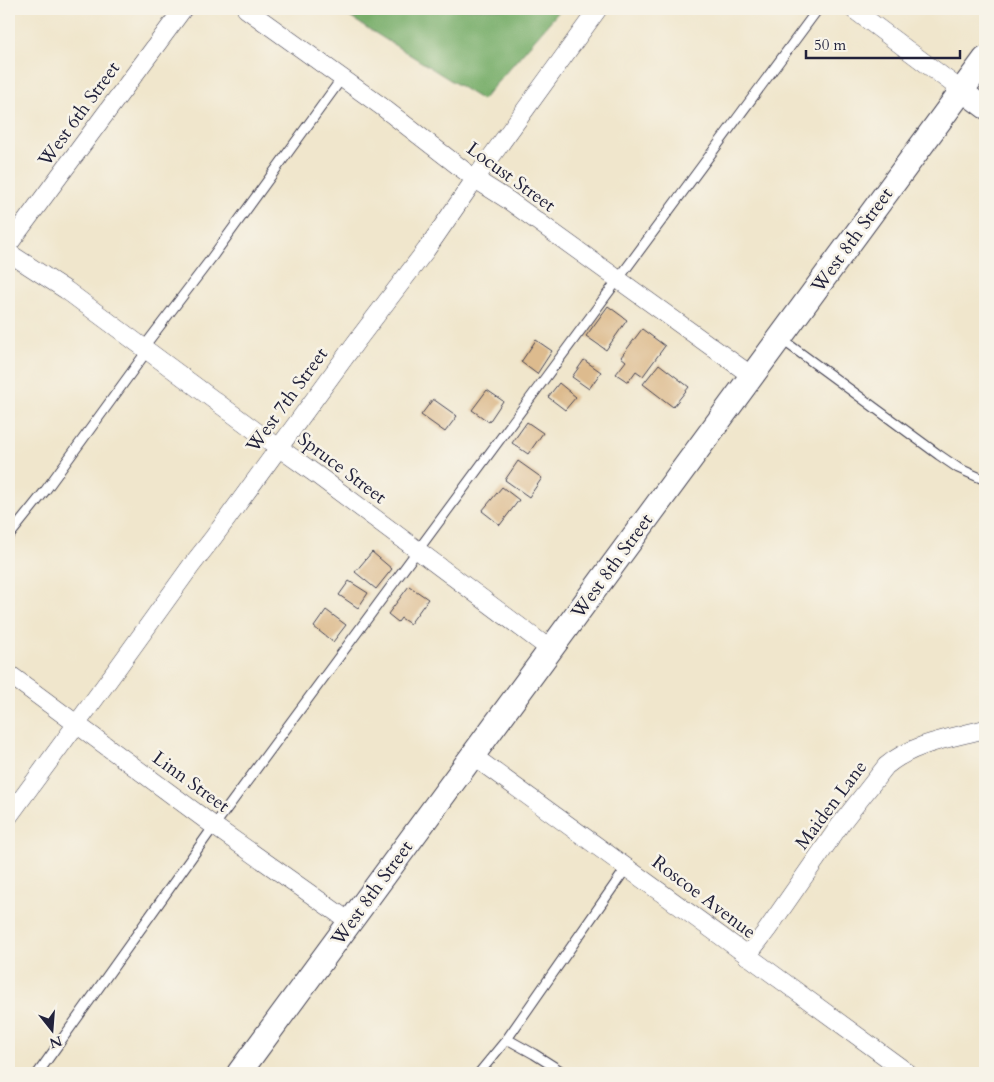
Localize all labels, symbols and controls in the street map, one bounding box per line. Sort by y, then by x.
scale bar [806,28,960,60]
text: 50 m [814,35,846,55]
street label: West 6th Street [31,56,126,173]
street label: Locust Street [461,136,561,218]
street label: West 8th Street [804,182,899,299]
street label: West 7th Street [239,342,334,459]
street label: Spruce Street [292,426,392,510]
street label: West 8th Street [564,508,659,625]
street label: Linn Street [147,745,235,819]
street label: Maiden Lane [789,755,873,855]
street label: West 8th Street [324,835,419,952]
street label: Roscoe Avenue [647,849,761,945]
north arrow [28,1004,78,1054]
text: N [47,1031,64,1053]

